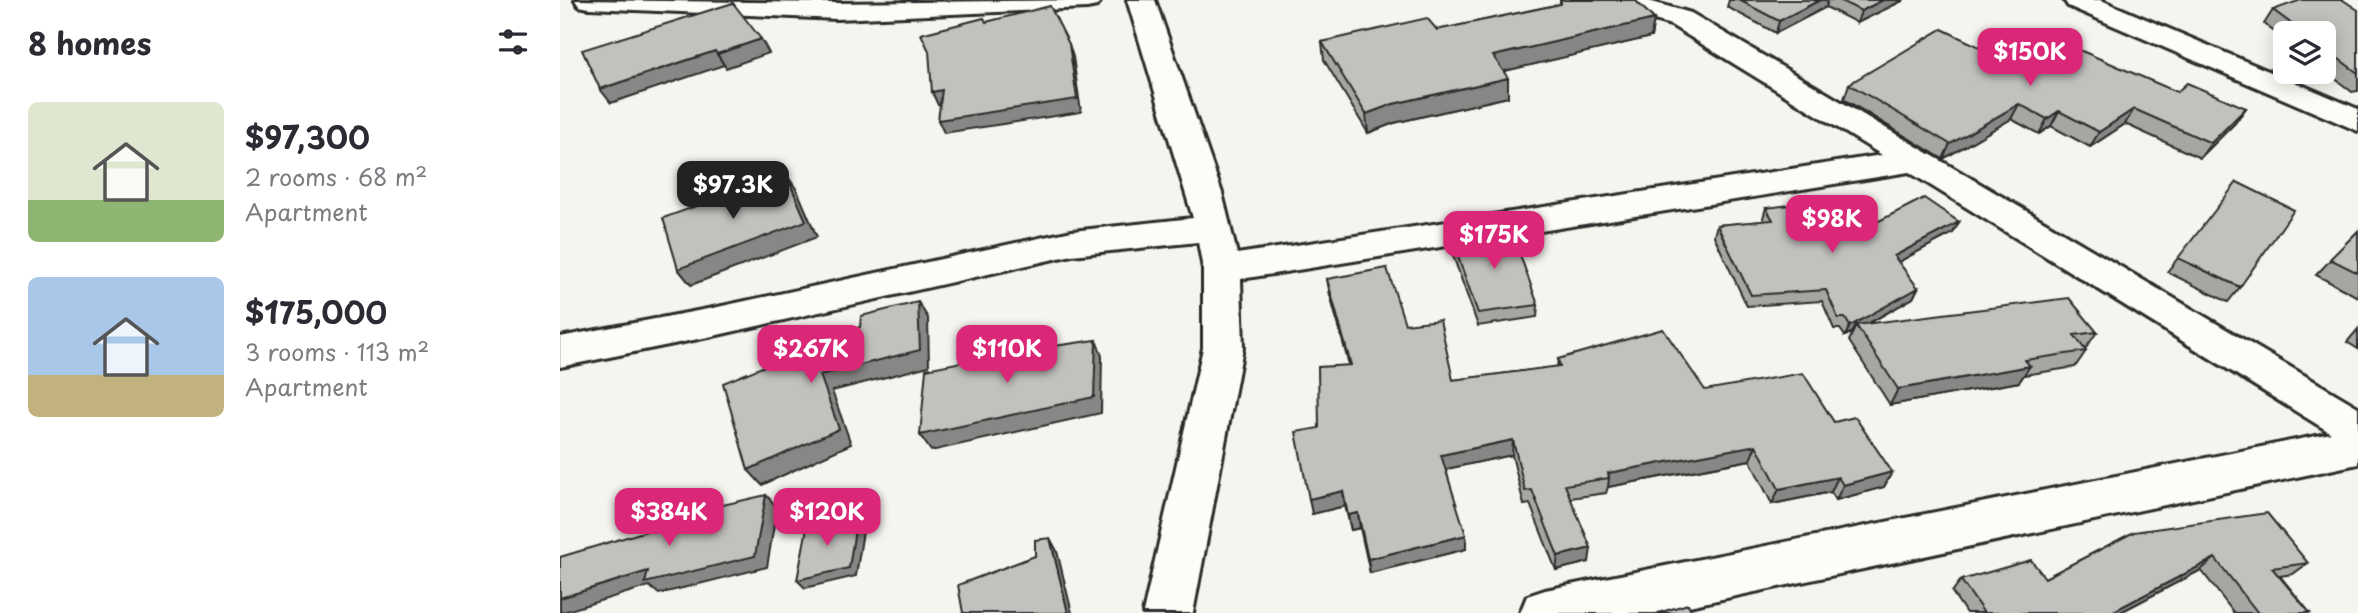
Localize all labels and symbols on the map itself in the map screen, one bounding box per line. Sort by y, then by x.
pin: $150K [1981,28,2079,88]
pin: $97.3K [676,162,790,221]
pin: $98K [1791,196,1873,255]
pin: $175K [1445,212,1543,271]
pin: $267K [762,326,860,385]
pin: $110K [958,326,1056,385]
pin: $384K [620,489,718,548]
pin: $120K [778,489,876,548]

